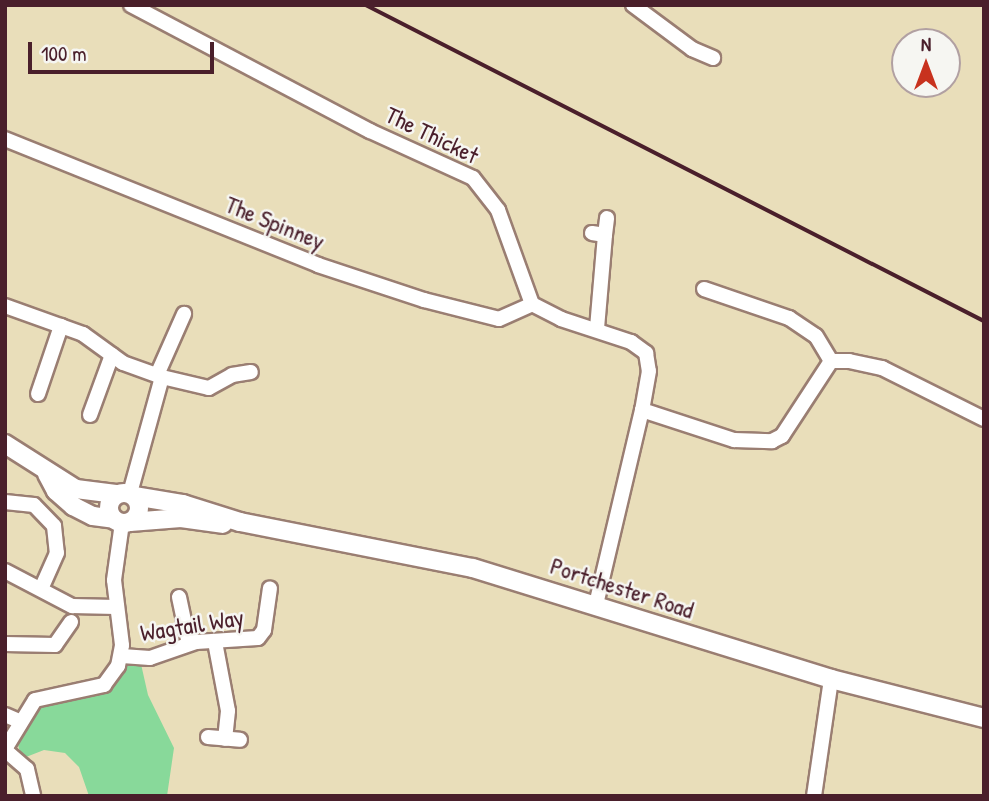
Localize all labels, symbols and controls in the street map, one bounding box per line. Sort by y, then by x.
scale bar [32,28,217,72]
north arrow [891,28,961,98]
text: N [921,31,931,57]
text: 100 m [41,39,87,68]
street label: The Thicket [381,100,483,170]
street label: The Spinney [221,190,329,256]
street label: Portchester Road [547,551,697,625]
street label: Wagtail Way [138,603,246,647]

